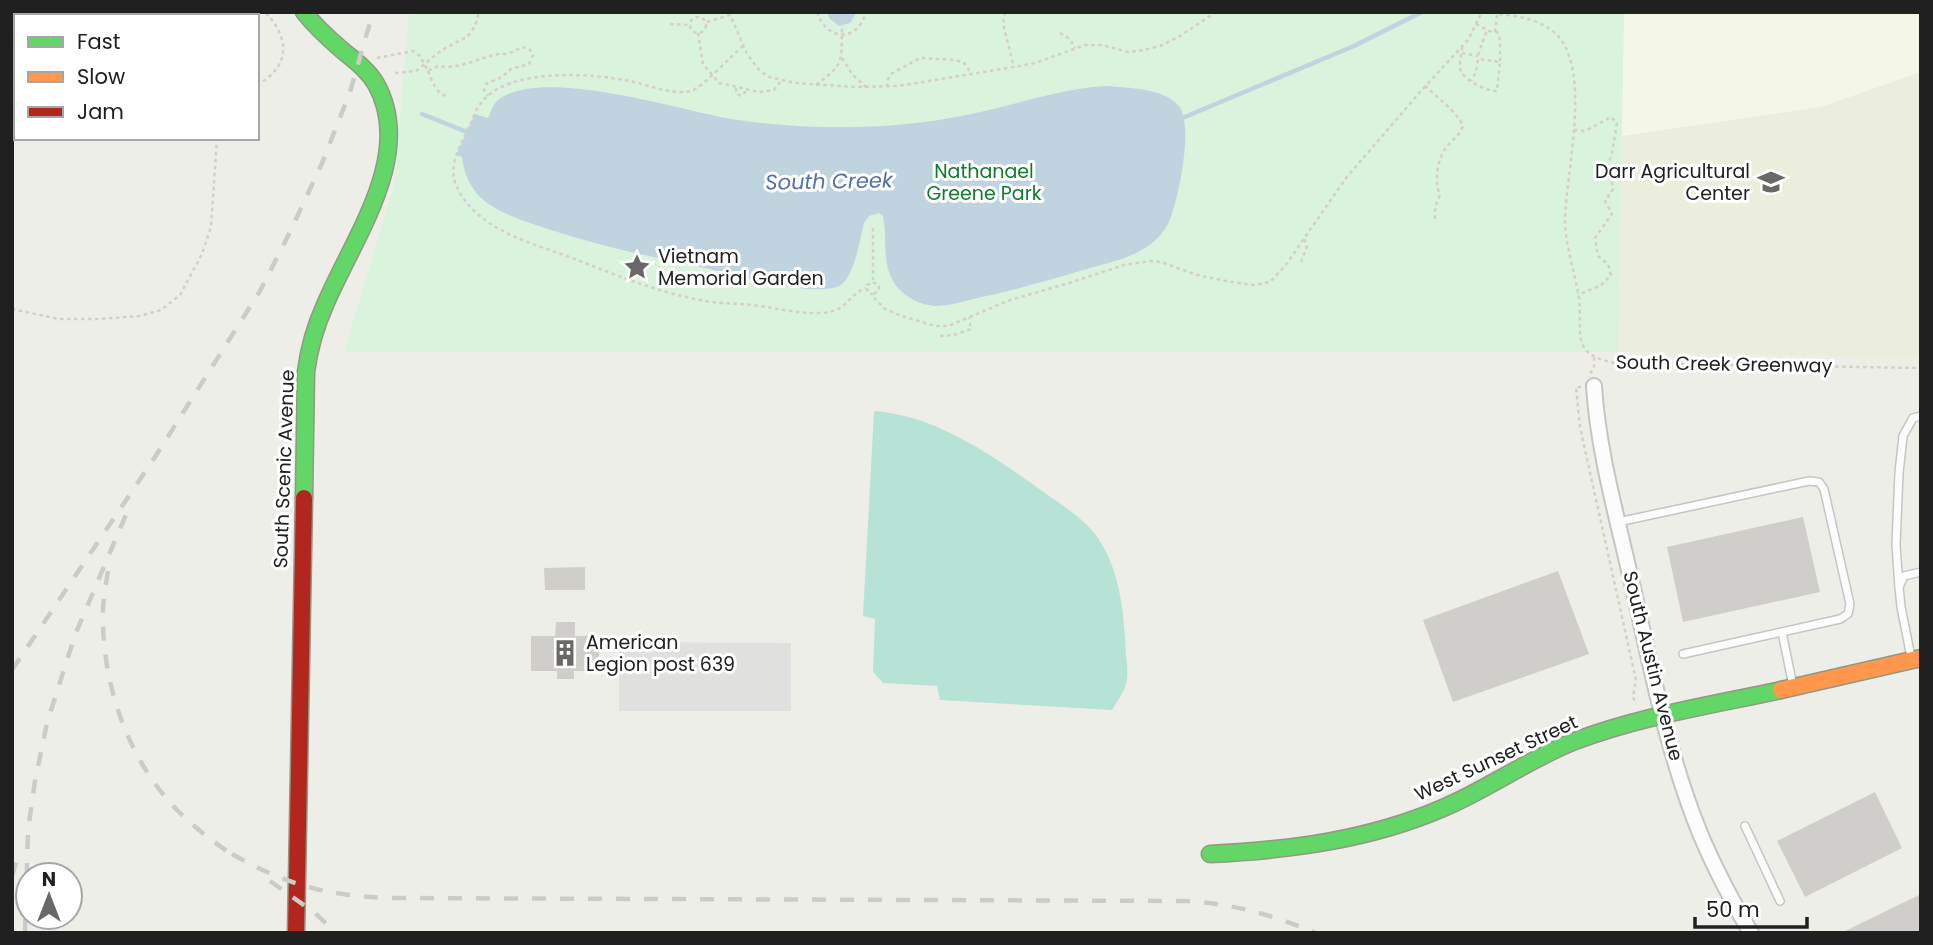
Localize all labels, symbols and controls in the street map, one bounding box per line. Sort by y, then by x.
legend [14,14,259,140]
text: Fast [77,27,120,56]
text: Slow [77,62,125,91]
text: Jam [77,97,124,126]
park label: Nathanael Greene Park [926,158,1042,207]
place label: Darr Agricultural Center [1595,158,1750,207]
water label: South Creek [765,165,894,197]
school or university icon: Darr Agricultural Center [1756,167,1786,197]
place label: Vietnam Memorial Garden [658,243,824,292]
place icon: Vietnam Memorial Garden [622,252,652,282]
street label: South Creek Greenway [1616,349,1833,379]
street label: South Scenic Avenue [267,369,301,569]
street label: South Austin Avenue [1616,568,1690,764]
place label: American Legion post 639 [586,629,735,678]
building icon: American Legion post 639 [550,638,580,668]
street label: West Sunset Street [1410,708,1582,808]
north arrow [14,861,84,931]
text: N [42,866,56,893]
scale bar [1695,886,1807,930]
text: 50 m [1706,895,1760,924]

